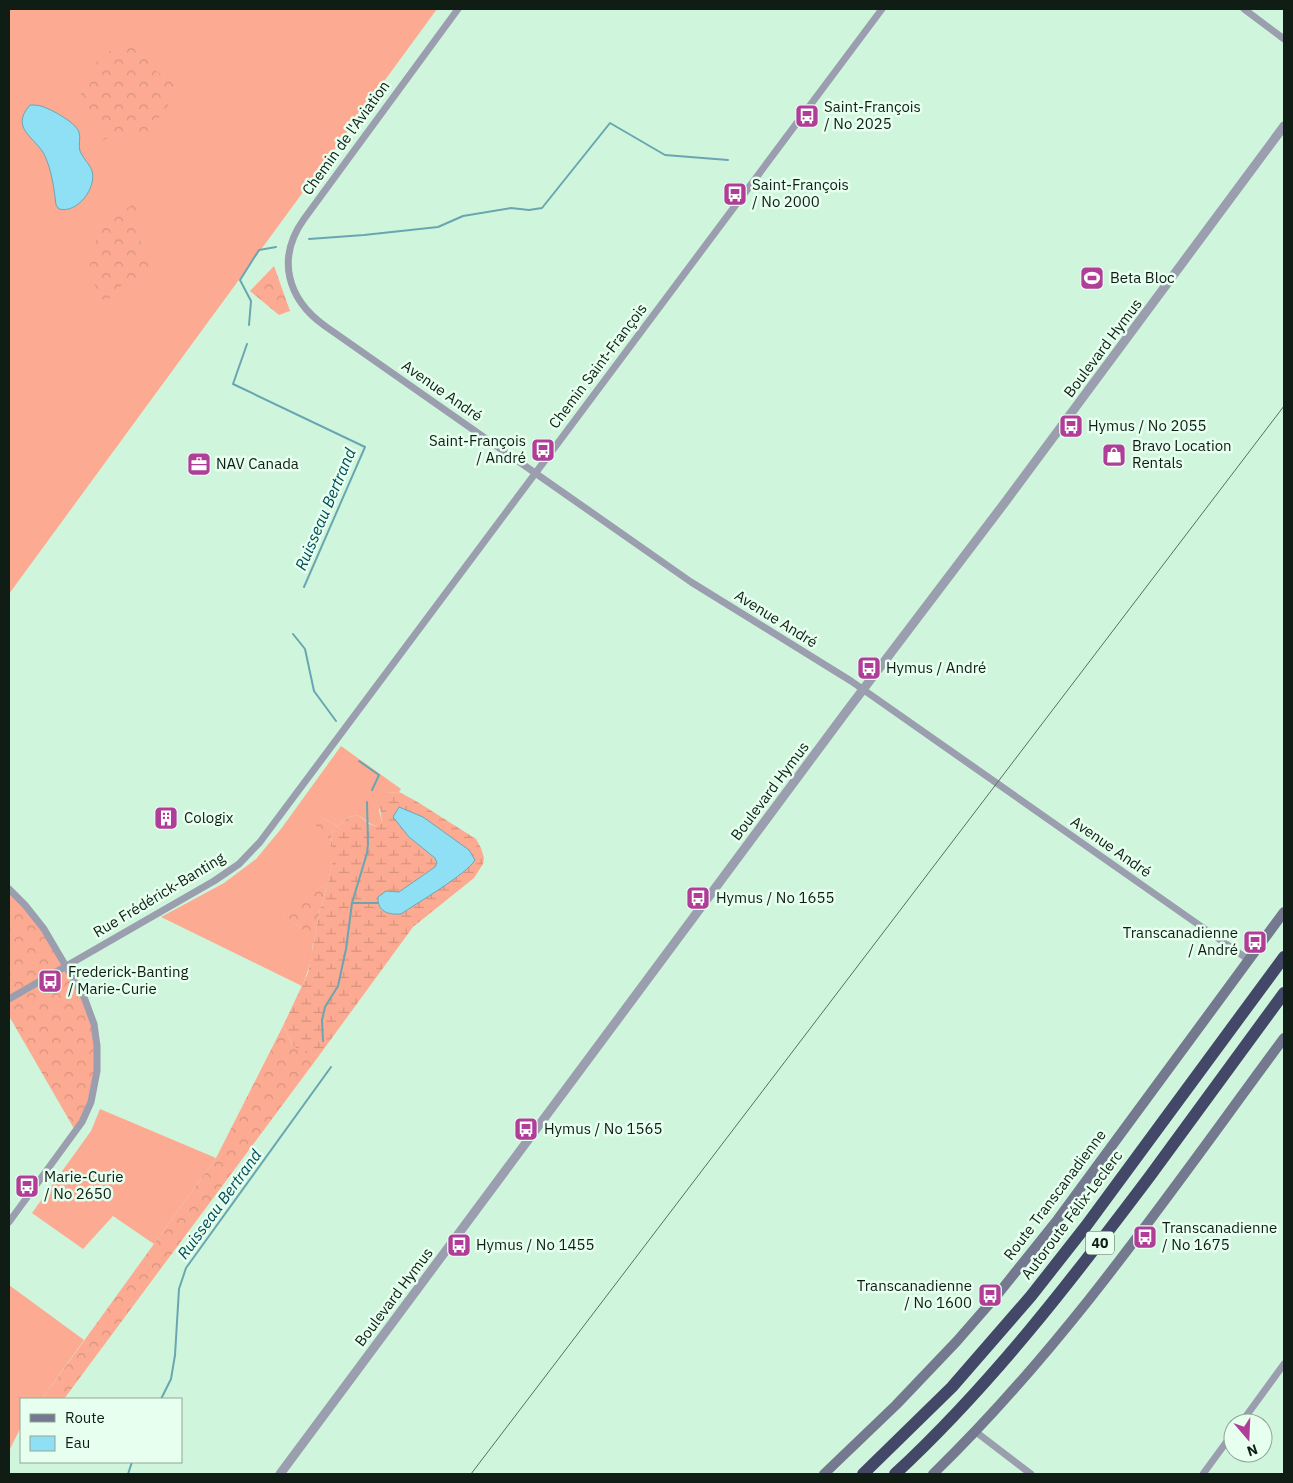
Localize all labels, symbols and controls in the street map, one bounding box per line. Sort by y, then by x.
street label: Chemin de l'Aviation [298,77,393,199]
place label: Saint-François / No 2025 [824,97,921,133]
bus stop icon: Saint-François / No 2025 [794,103,820,129]
place label: Saint-François / No 2000 [752,175,849,211]
bus stop icon: Saint-François / No 2000 [722,181,748,207]
sports icon: Beta Bloc [1079,265,1105,291]
place label: Beta Bloc [1110,268,1175,287]
street label: Boulevard Hymus [1059,295,1146,401]
street label: Chemin Saint-François [544,299,651,432]
street label: Avenue André [398,356,486,425]
bus stop icon: Hymus / No 2055 [1058,413,1084,439]
place label: Hymus / No 2055 [1088,416,1206,435]
place label: Saint-François / André [429,431,526,467]
place label: Bravo Location Rentals [1132,436,1232,472]
bus stop icon: Saint-François / André [530,437,556,463]
shop icon: Bravo Location Rentals [1101,442,1127,468]
water label: Ruisseau Bertrand [290,444,360,573]
office icon: NAV Canada [186,451,212,477]
place label: NAV Canada [216,454,299,473]
street label: Avenue André [731,586,821,652]
bus stop icon: Hymus / André [856,655,882,681]
place label: Hymus / André [886,658,986,677]
street label: Boulevard Hymus [726,738,813,844]
building icon: Cologix [153,805,179,831]
place label: Cologix [184,808,234,827]
street label: Avenue André [1067,812,1155,881]
street label: Rue Frédérick-Banting [89,848,228,941]
bus stop icon: Hymus / No 1655 [685,885,711,911]
place label: Hymus / No 1655 [716,888,834,907]
place label: Transcanadienne / André [1123,923,1238,959]
bus stop icon: Transcanadienne / André [1242,929,1268,955]
place label: Frederick-Banting / Marie-Curie [68,962,189,998]
bus stop icon: Frederick-Banting / Marie-Curie [37,968,63,994]
bus stop icon: Hymus / No 1565 [513,1116,539,1142]
place label: Hymus / No 1565 [544,1119,662,1138]
street label: Route Transcanadienne [999,1126,1110,1264]
water label: Ruisseau Bertrand [173,1145,266,1263]
street label: Autoroute Félix-Leclerc [1017,1146,1127,1283]
place label: Marie-Curie / No 2650 [44,1167,123,1203]
bus stop icon: Marie-Curie / No 2650 [14,1173,40,1199]
place label: Transcanadienne / No 1675 [1162,1218,1277,1254]
bus stop icon: Transcanadienne / No 1675 [1132,1224,1158,1250]
bus stop icon: Hymus / No 1455 [446,1232,472,1258]
road number: 40 [1086,1232,1114,1254]
place label: Hymus / No 1455 [476,1235,594,1254]
street label: Boulevard Hymus [350,1244,437,1350]
place label: Transcanadienne / No 1600 [857,1276,972,1312]
bus stop icon: Transcanadienne / No 1600 [977,1282,1003,1308]
legend [20,1398,182,1463]
text: Route [65,1408,105,1427]
north arrow [1223,1413,1273,1463]
text: Eau [65,1433,90,1452]
text: N [1245,1440,1260,1460]

